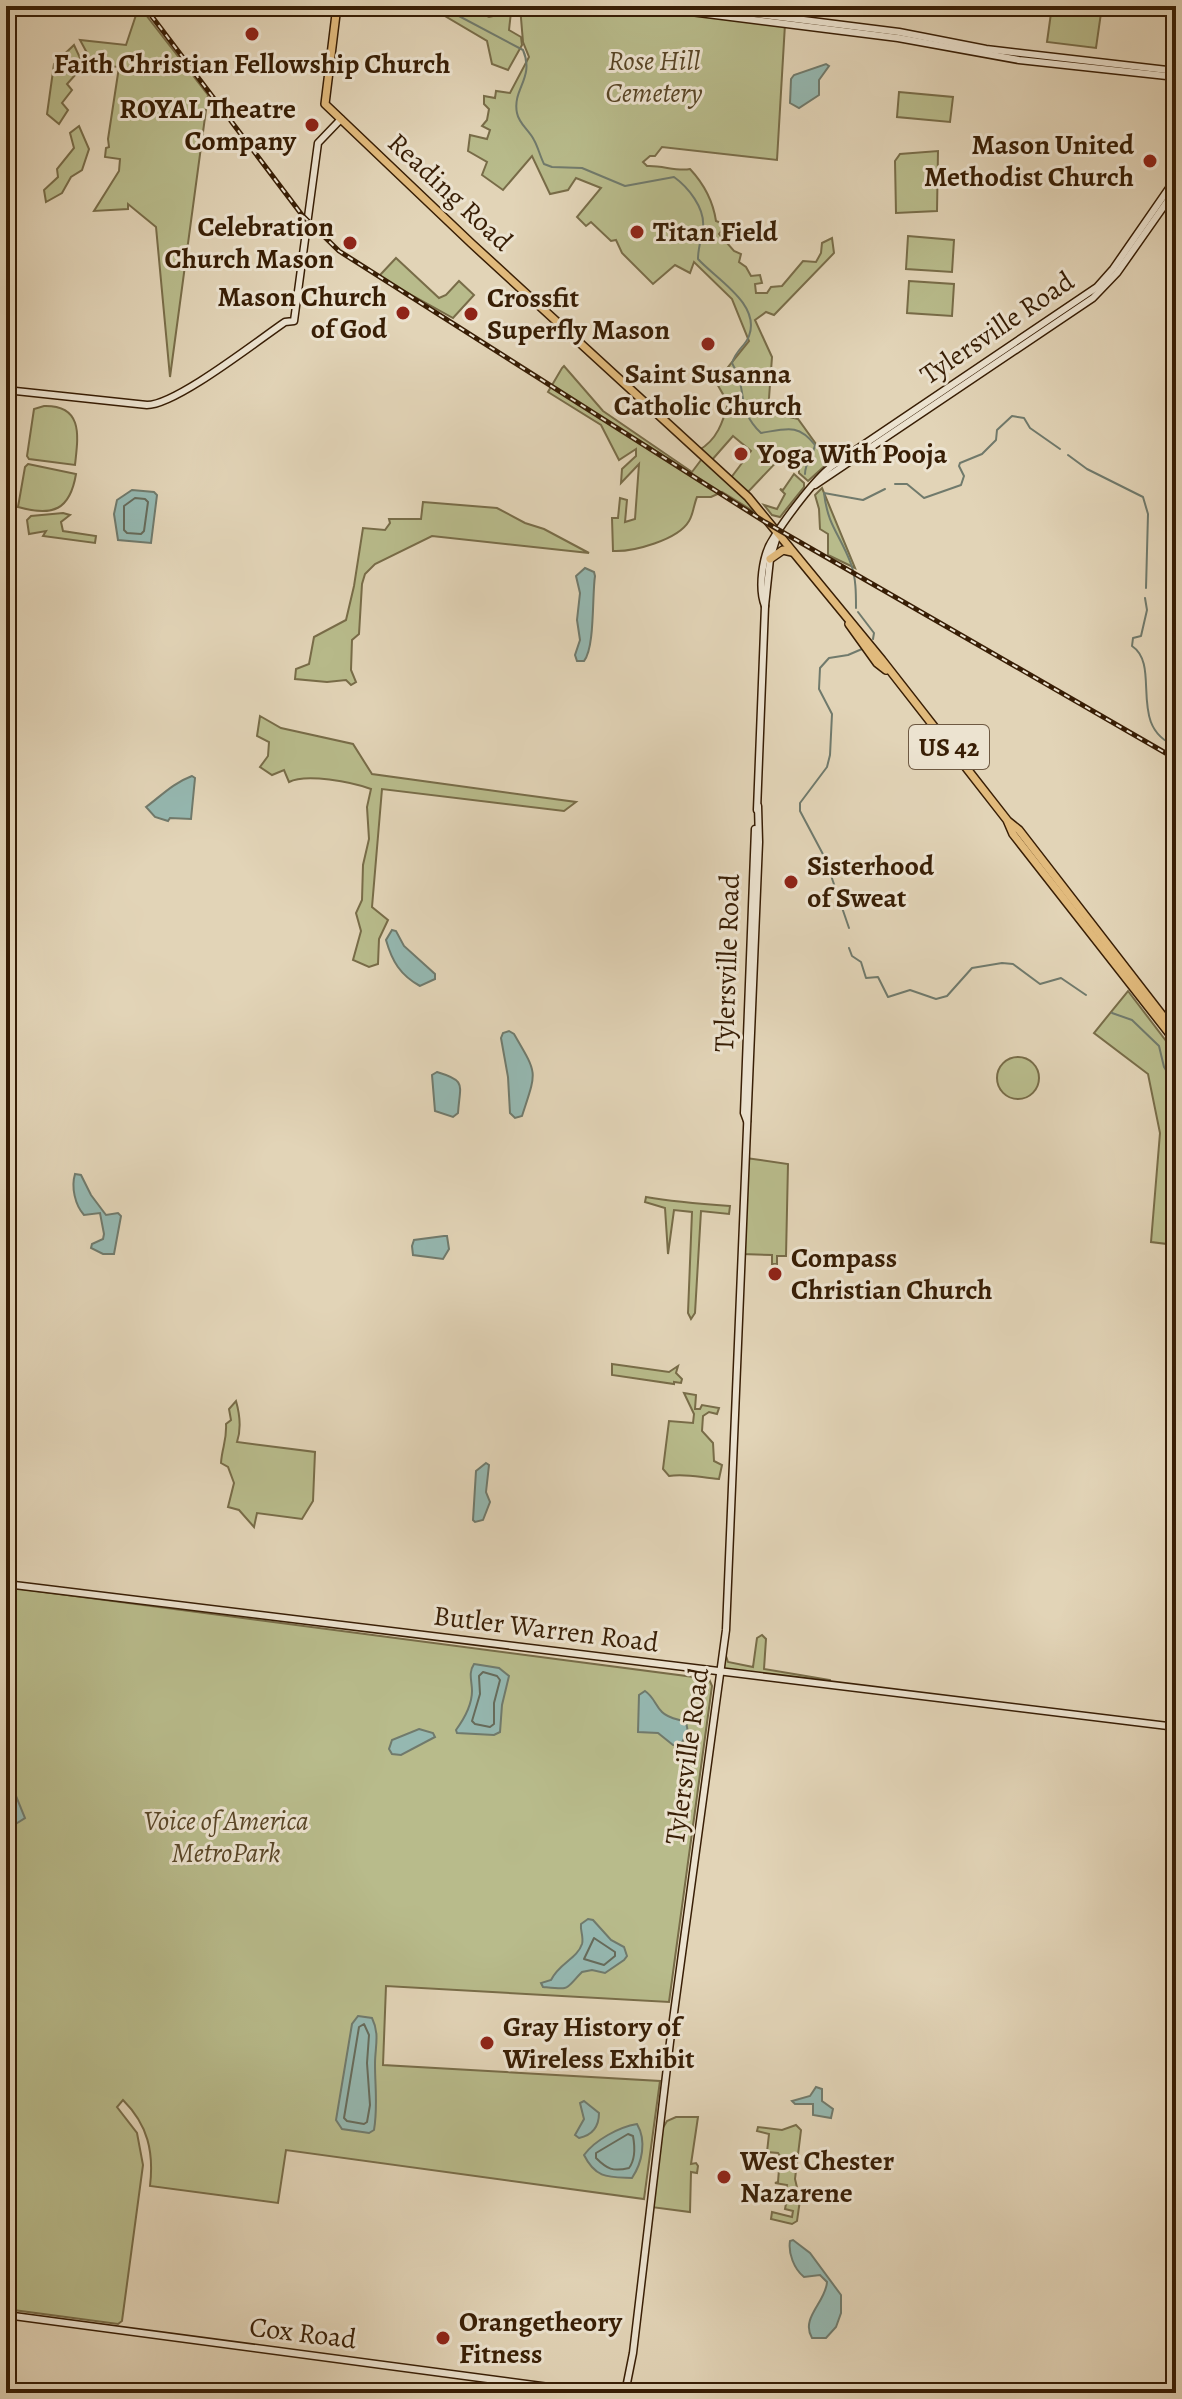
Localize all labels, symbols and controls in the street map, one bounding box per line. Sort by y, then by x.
marker: Faith Christian Fellowship Church [243,25,261,43]
park label: Rose Hill Cemetery [605,42,703,112]
place label: Faith Christian Fellowship Church [54,45,450,83]
place label: ROYAL Theatre Company [119,90,297,160]
marker: ROYAL Theatre Company [303,116,321,134]
street label: Reading Road [379,124,521,260]
place label: Mason United Methodist Church [924,126,1135,196]
marker: Mason United Methodist Church [1141,152,1159,170]
place label: Celebration Church Mason [164,208,334,278]
place label: Titan Field [653,213,779,251]
marker: Titan Field [628,223,646,241]
marker: Celebration Church Mason [341,234,359,252]
street label: Tylersville Road [913,262,1082,394]
place label: Mason Church of God [217,278,388,348]
place label: Crossfit Superfly Mason [487,279,670,349]
marker: Mason Church of God [394,304,412,322]
marker: Crossfit Superfly Mason [462,305,480,323]
marker: Saint Susanna Catholic Church [699,335,717,353]
place label: Saint Susanna Catholic Church [614,355,802,425]
place label: Yoga With Pooja [756,435,948,473]
marker: Yoga With Pooja [732,445,750,463]
road number: US 42 [909,725,989,769]
place label: Sisterhood of Sweat [807,847,935,917]
street label: Tylersville Road [705,872,749,1053]
marker: Sisterhood of Sweat [782,873,800,891]
place label: Compass Christian Church [791,1239,993,1309]
marker: Compass Christian Church [766,1265,784,1283]
street label: Butler Warren Road [431,1596,662,1662]
street label: Tylersville Road [656,1664,718,1847]
park label: Voice of America MetroPark [143,1802,309,1872]
place label: Gray History of Wireless Exhibit [502,2008,695,2078]
marker: Gray History of Wireless Exhibit [478,2034,496,2052]
place label: West Chester Nazarene [739,2142,895,2212]
marker: West Chester Nazarene [715,2168,733,2186]
place label: Orangetheory Fitness [459,2303,623,2373]
street label: Cox Road [247,2308,360,2359]
marker: Orangetheory Fitness [434,2329,452,2347]

